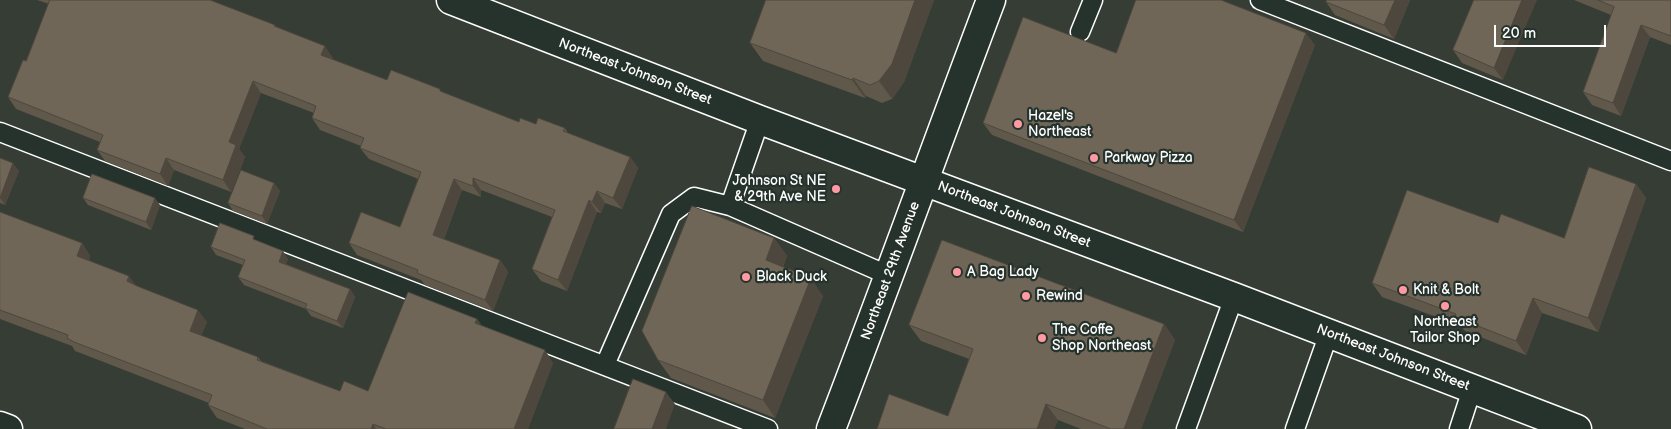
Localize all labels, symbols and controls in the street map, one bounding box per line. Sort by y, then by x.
scale bar [1496,15,1608,47]
text: 20 m [1502,24,1536,43]
street label: Northeast Johnson Street [556,35,714,109]
place label: Hazel's Northeast [1028,108,1091,140]
marker: Hazel's Northeast [1012,118,1024,130]
place label: Parkway Pizza [1104,150,1193,166]
marker: Parkway Pizza [1088,152,1100,164]
place label: Johnson St NE & 29th Ave NE [733,173,826,206]
street label: Northeast Johnson Street [935,178,1093,252]
marker: Johnson St NE & 29th Ave NE [830,183,842,195]
street label: Northeast 29th Avenue [858,199,924,343]
place label: A Bag Lady [967,264,1039,280]
marker: A Bag Lady [951,266,963,278]
place label: Black Duck [756,269,827,285]
marker: Black Duck [740,271,752,283]
place label: Knit & Bolt [1413,282,1479,298]
marker: Knit & Bolt [1397,284,1409,296]
place label: Rewind [1036,288,1083,304]
marker: Rewind [1020,290,1032,302]
marker: Northeast Tailor Shop [1439,300,1451,312]
place label: Northeast Tailor Shop [1410,314,1480,347]
street label: Northeast Johnson Street [1314,321,1472,395]
place label: The Coffe Shop Northeast [1052,322,1151,354]
marker: The Coffe Shop Northeast [1036,332,1048,344]

